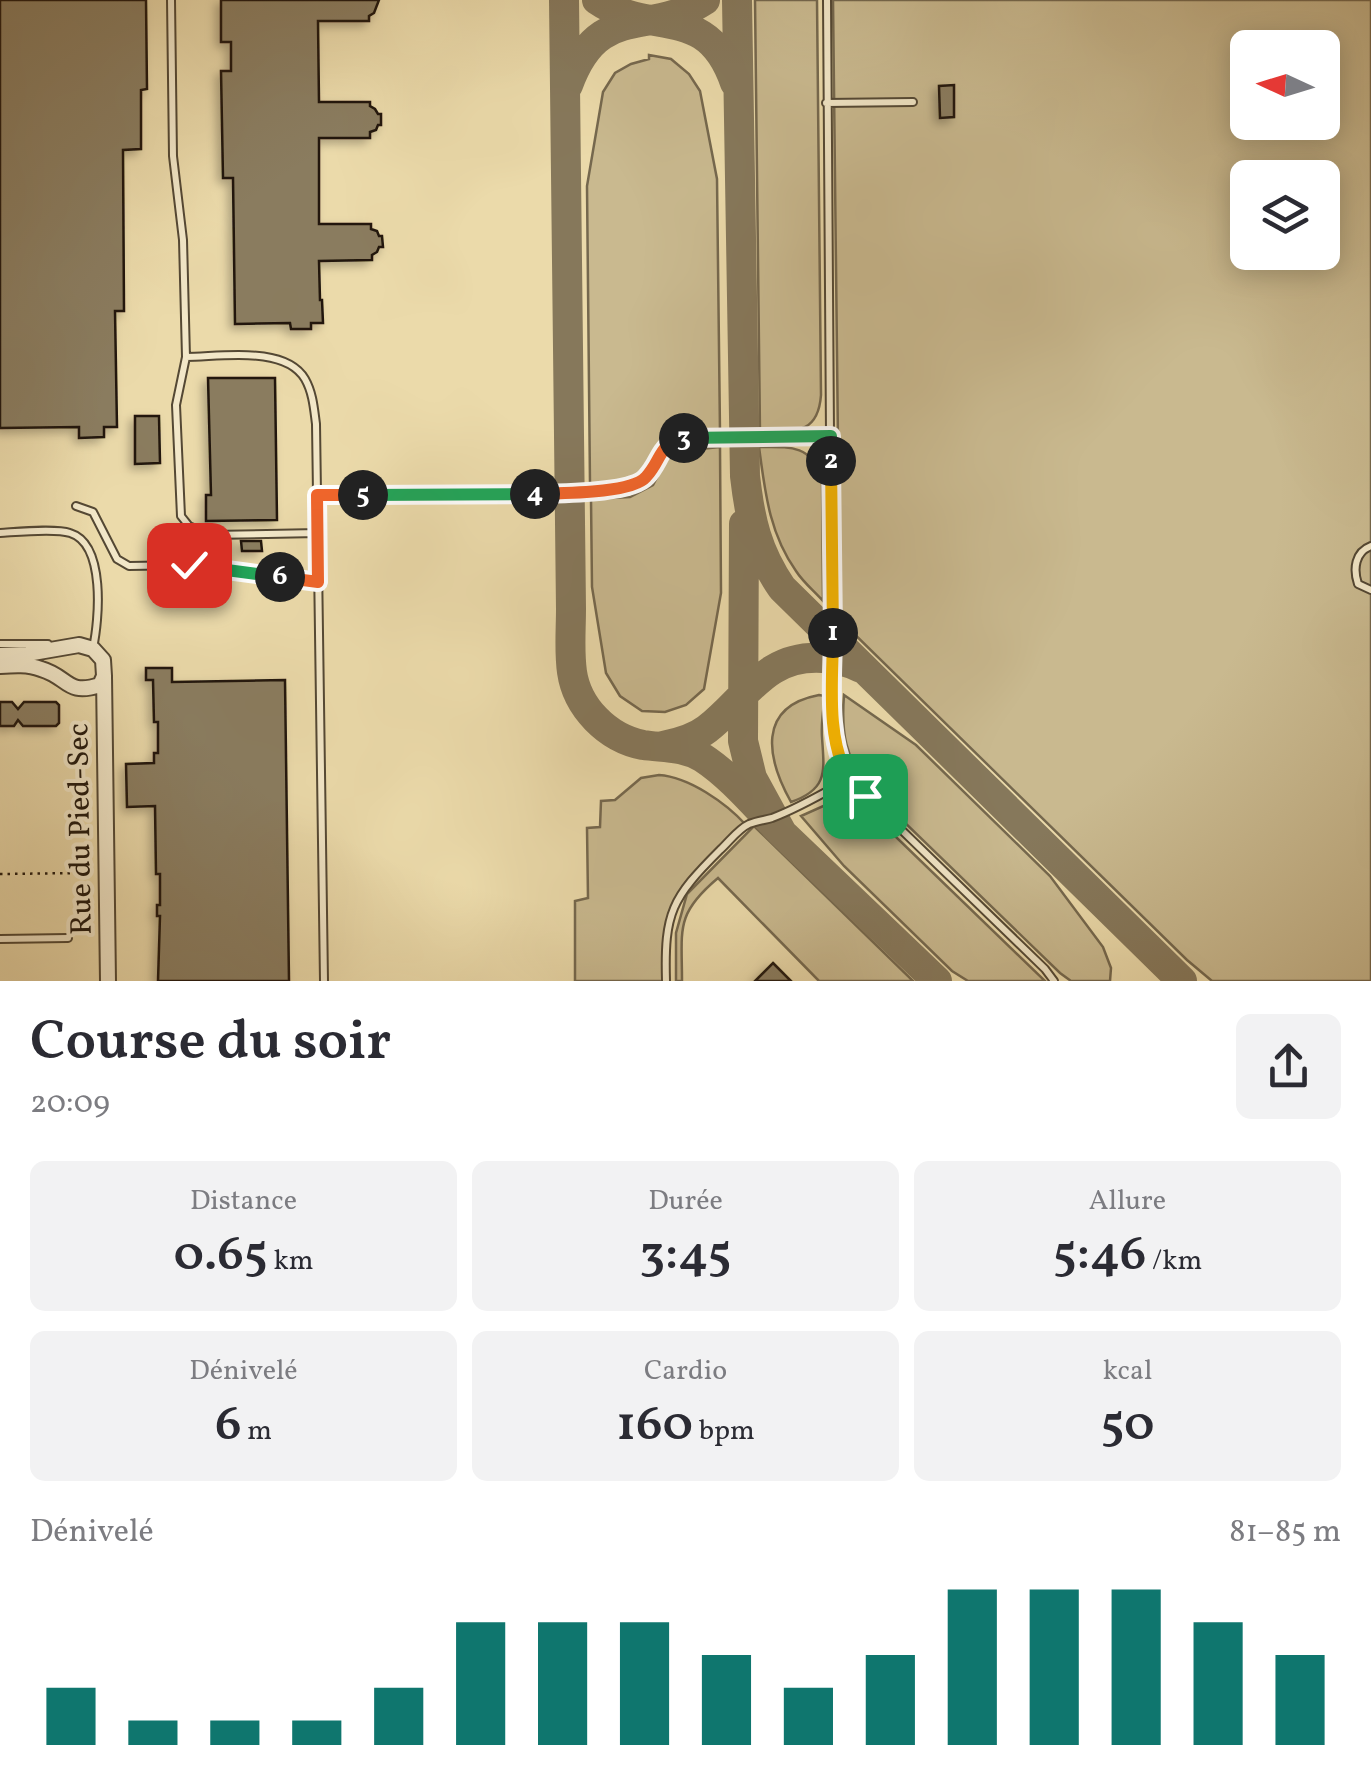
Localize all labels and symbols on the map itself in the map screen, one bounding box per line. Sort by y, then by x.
north arrow [1230,30,1340,140]
pin: 3 [659,413,709,463]
pin: 2 [806,436,856,486]
pin: 4 [510,469,560,519]
pin: 5 [338,470,388,520]
pin [147,523,232,608]
pin: 6 [255,552,305,602]
pin: 1 [808,608,858,658]
street label: Rue du Pied-Sec [58,723,104,935]
pin [823,754,908,839]

